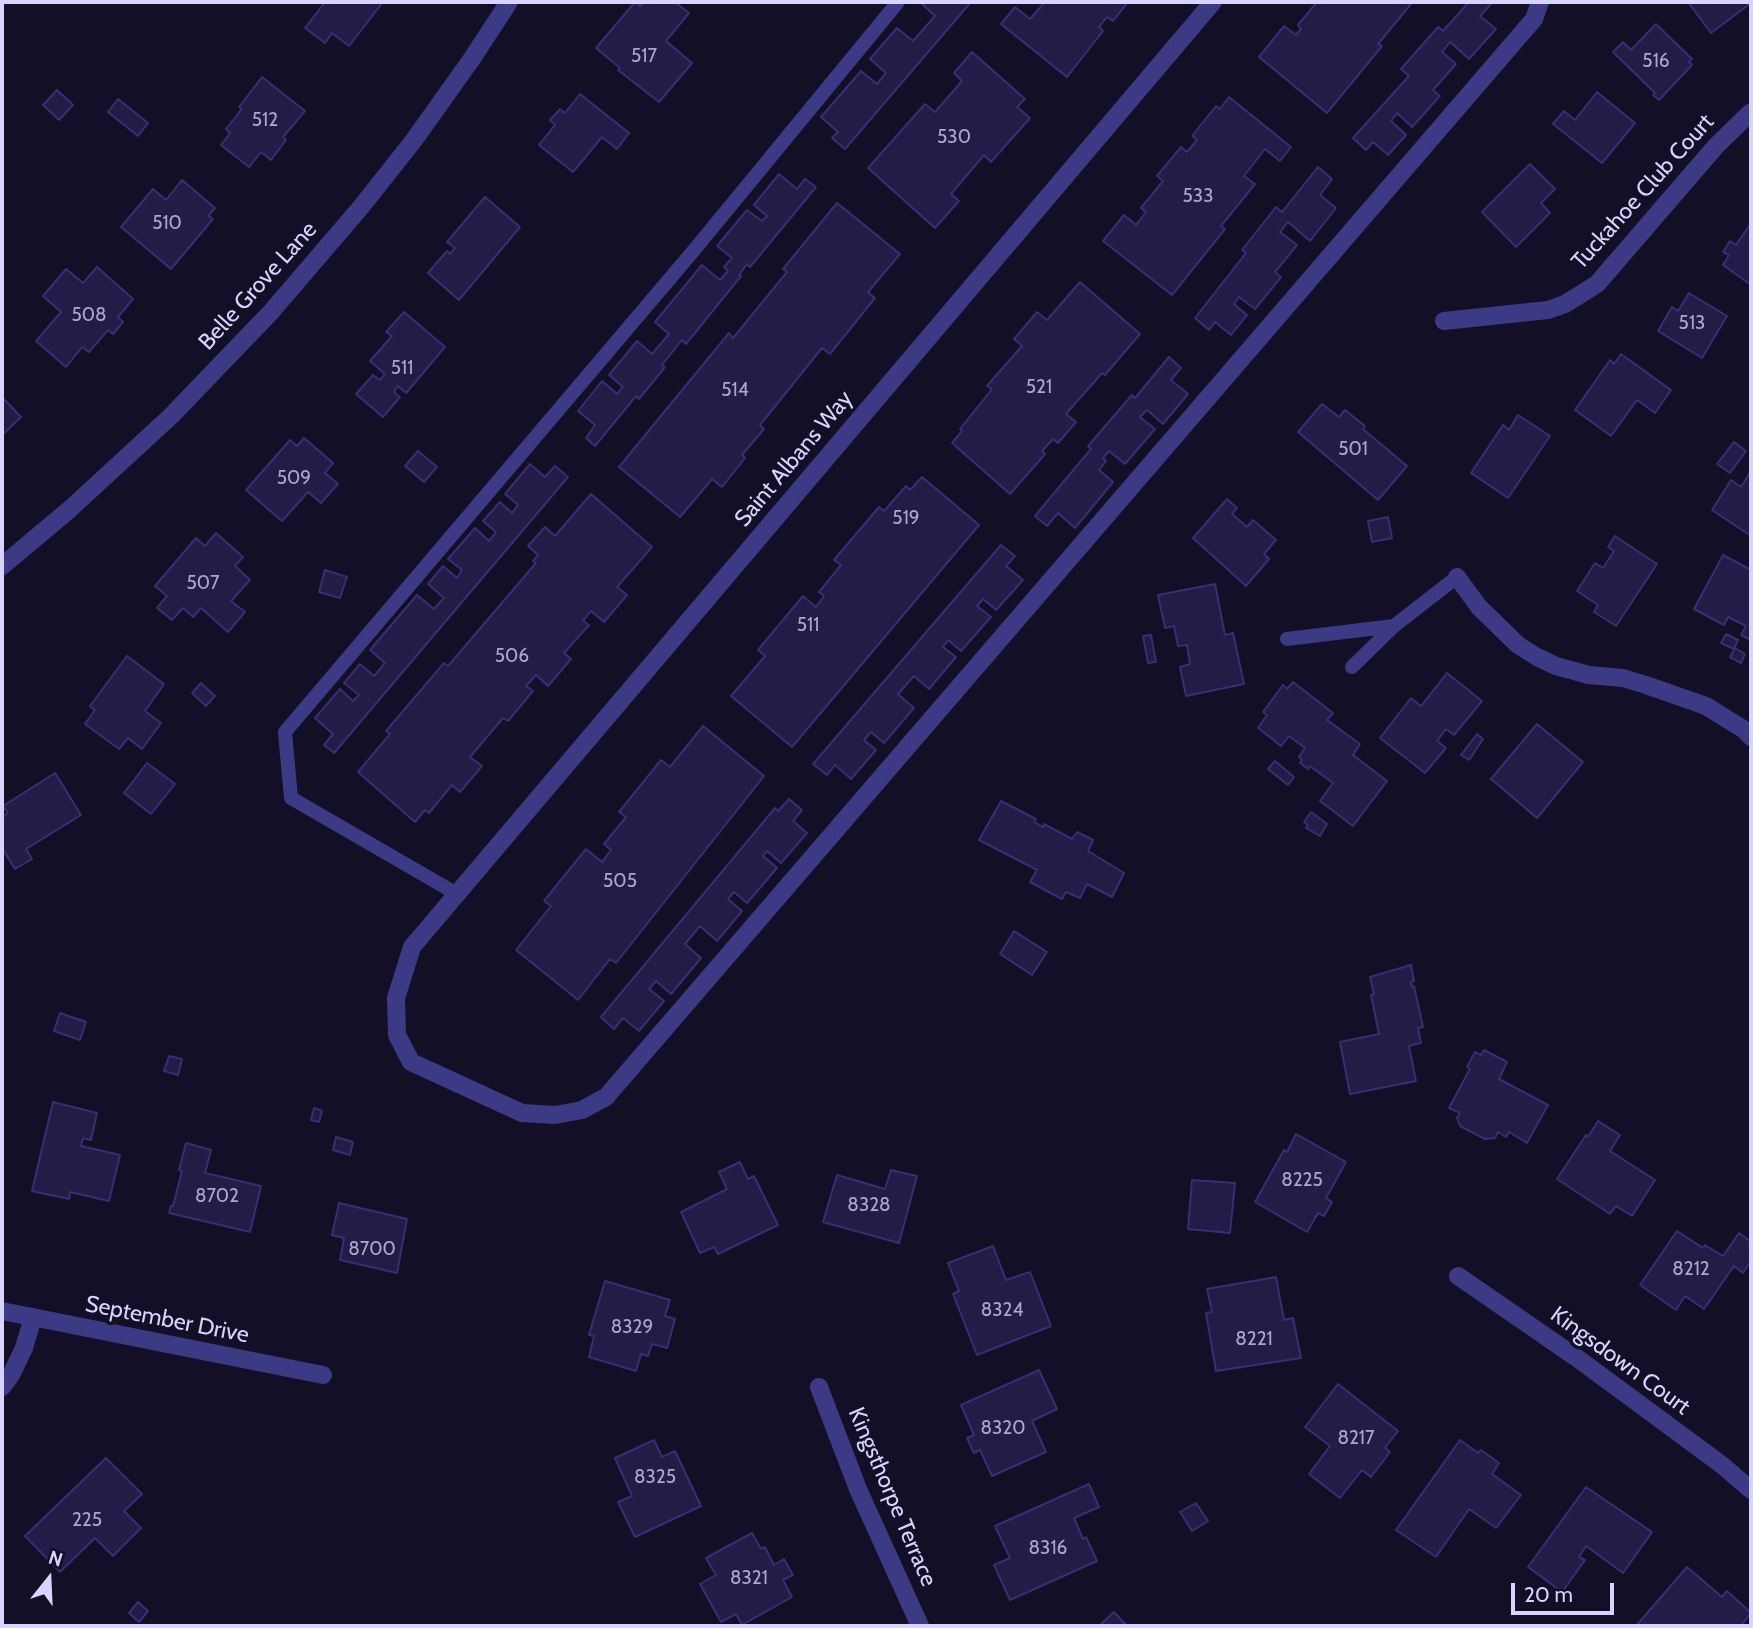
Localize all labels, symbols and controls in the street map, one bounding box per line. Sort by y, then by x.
house number: 517 [631,45,657,67]
house number: 516 [1642,50,1670,72]
house number: 512 [252,109,278,131]
street label: Tuckahoe Club Court [1566,109,1720,275]
house number: 530 [937,126,971,148]
house number: 533 [1183,185,1213,207]
house number: 510 [152,212,182,234]
street label: Belle Grove Lane [193,216,323,356]
house number: 508 [71,304,107,326]
house number: 513 [1679,312,1705,334]
house number: 511 [391,357,413,379]
house number: 521 [1026,376,1052,398]
house number: 514 [721,379,749,401]
street label: Saint Albans Way [729,385,859,533]
house number: 501 [1338,438,1368,460]
house number: 509 [277,467,311,489]
house number: 519 [892,507,920,529]
house number: 507 [187,572,219,594]
house number: 511 [797,614,819,636]
house number: 506 [495,645,529,667]
house number: 505 [603,870,637,892]
house number: 8225 [1281,1169,1323,1191]
house number: 8702 [195,1185,239,1207]
house number: 8328 [847,1194,891,1216]
house number: 8700 [348,1238,396,1260]
house number: 8212 [1672,1258,1710,1280]
street label: September Drive [83,1291,251,1349]
house number: 8324 [981,1299,1023,1321]
street label: Kingsdown Court [1545,1301,1695,1421]
house number: 8329 [611,1316,653,1338]
house number: 8221 [1235,1328,1273,1350]
street label: Kingsthorpe Terrace [842,1403,942,1591]
house number: 8320 [980,1417,1026,1439]
house number: 8217 [1337,1427,1375,1449]
house number: 8325 [634,1466,676,1488]
house number: 225 [72,1509,102,1531]
house number: 8316 [1029,1537,1067,1559]
north arrow [14,1544,84,1614]
text: N [46,1546,66,1572]
house number: 8321 [730,1567,768,1589]
scale bar [1515,1568,1618,1612]
text: 20 m [1524,1582,1573,1607]

